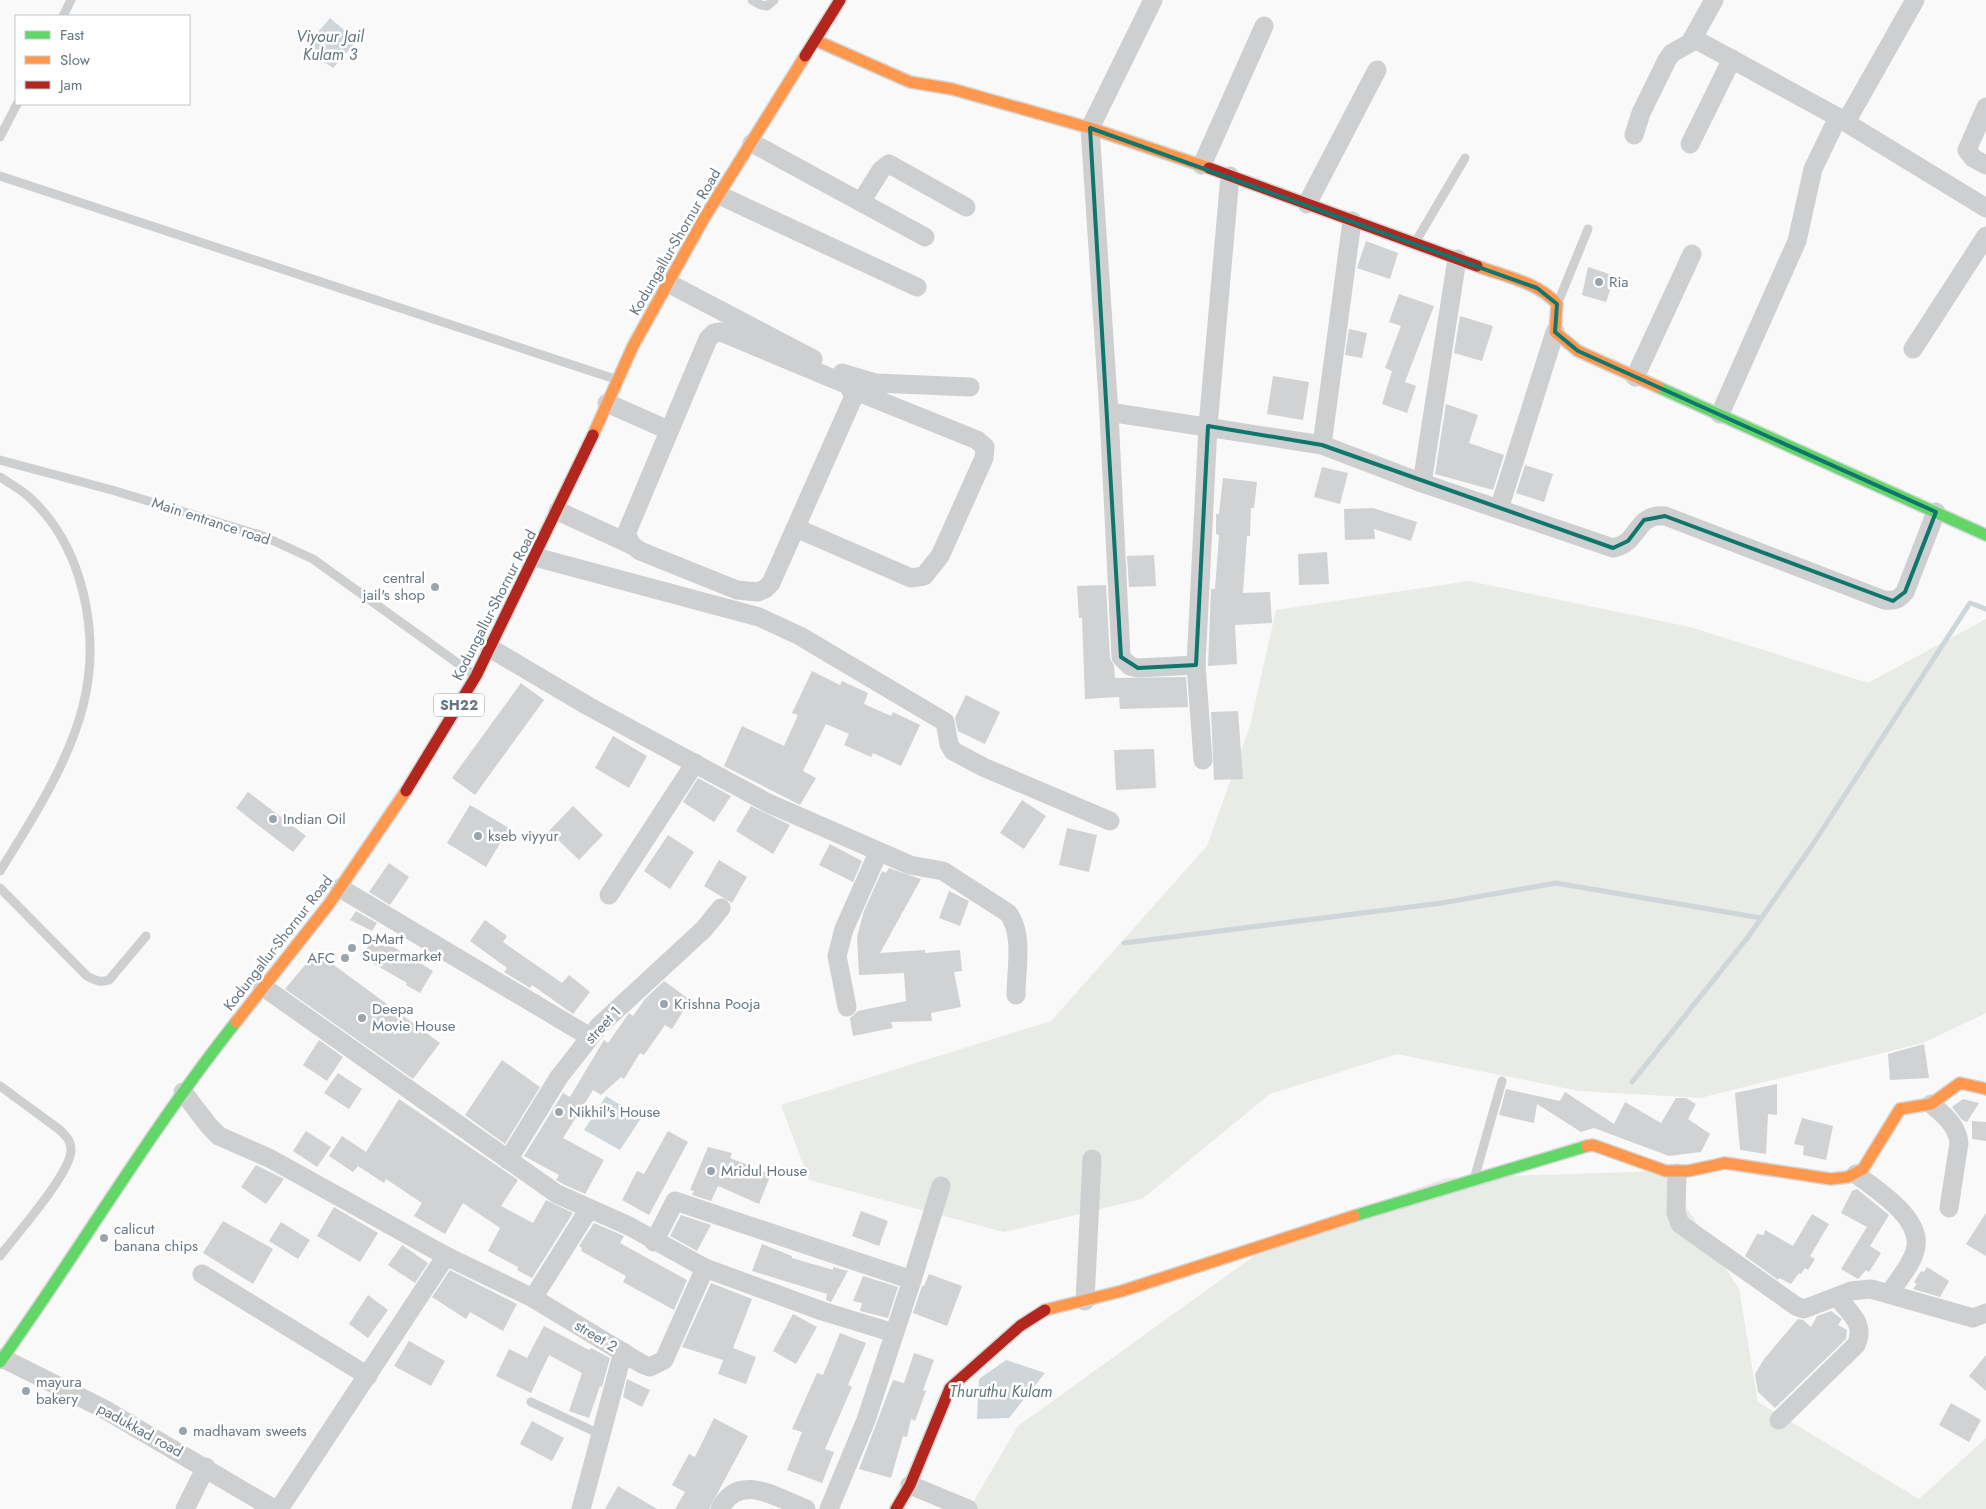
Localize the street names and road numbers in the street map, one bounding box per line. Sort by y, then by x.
street label: Kodungallur-Shornur Road [624,164,726,320]
street label: Main entrance road [149,491,273,551]
street label: Kodungallur-Shornur Road [446,526,542,684]
road number: SH22 [434,694,484,716]
street label: Kodungallur-Shornur Road [218,871,338,1015]
street label: street 1 [580,1001,626,1049]
street label: street 2 [570,1315,622,1357]
street label: padukkad road [93,1397,187,1463]

